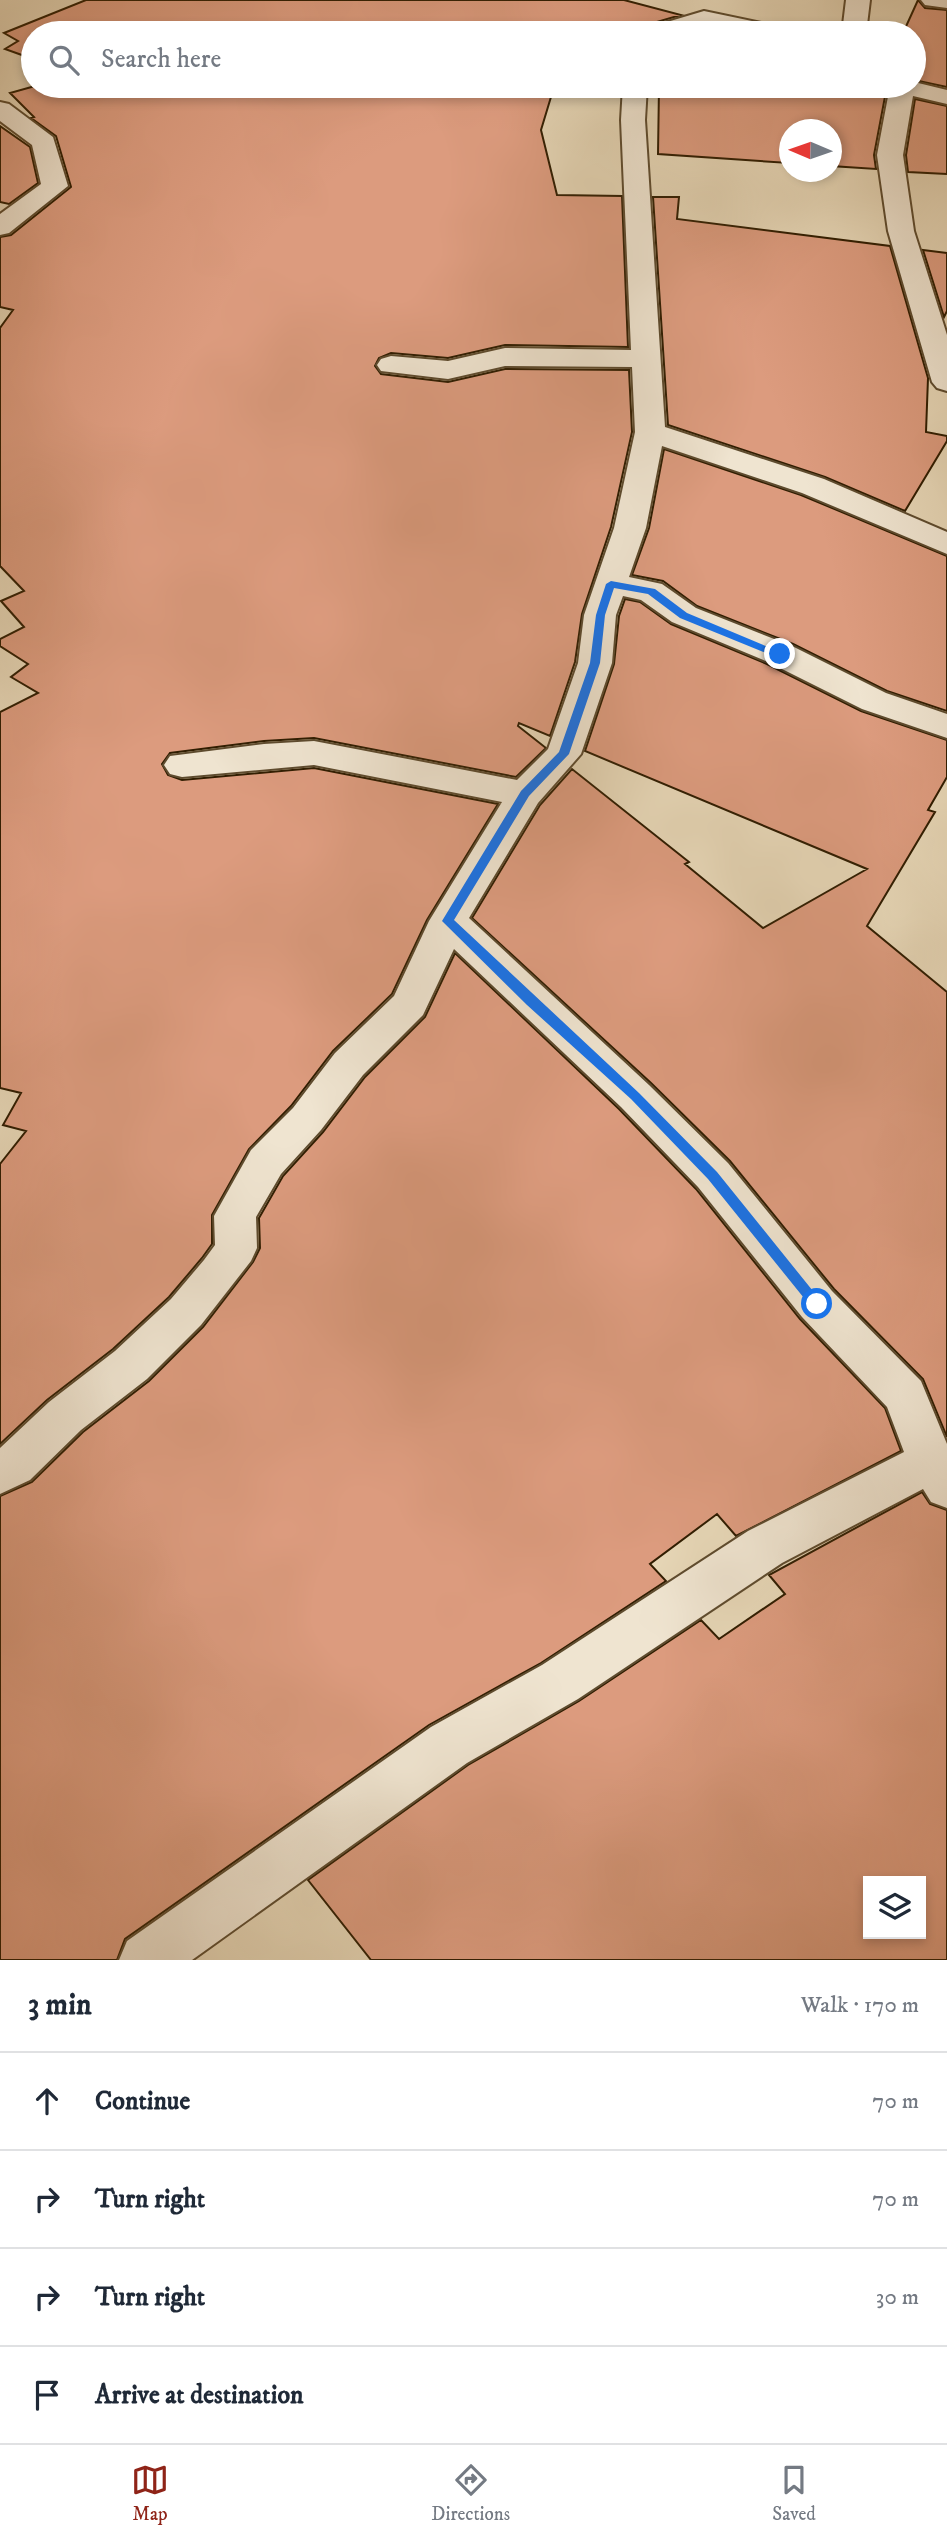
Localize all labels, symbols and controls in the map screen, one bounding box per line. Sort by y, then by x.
search box [21,21,926,98]
icon: search [45,41,83,79]
text: Search here [101,43,221,76]
north arrow [779,119,842,182]
route end [764,638,795,669]
route start [801,1288,832,1319]
map controls [863,1876,926,1939]
button: layers [863,1876,926,1939]
text: 3 min [28,1987,92,2024]
text: Walk · 170 m [801,1991,919,2020]
icon: ahead [28,2082,66,2120]
text: Continue [95,2085,190,2118]
text: 70 m [872,2087,919,2116]
icon: right [28,2180,66,2218]
text: Turn right [95,2183,205,2216]
text: 70 m [872,2185,919,2214]
icon: right [28,2278,66,2316]
text: Turn right [95,2281,205,2314]
text: 30 m [876,2283,919,2312]
icon: arrive [28,2376,66,2414]
text: Arrive at destination [95,2379,304,2412]
tab: Map [131,2461,169,2526]
tab: Directions [431,2461,510,2526]
tab: Saved [772,2461,816,2526]

